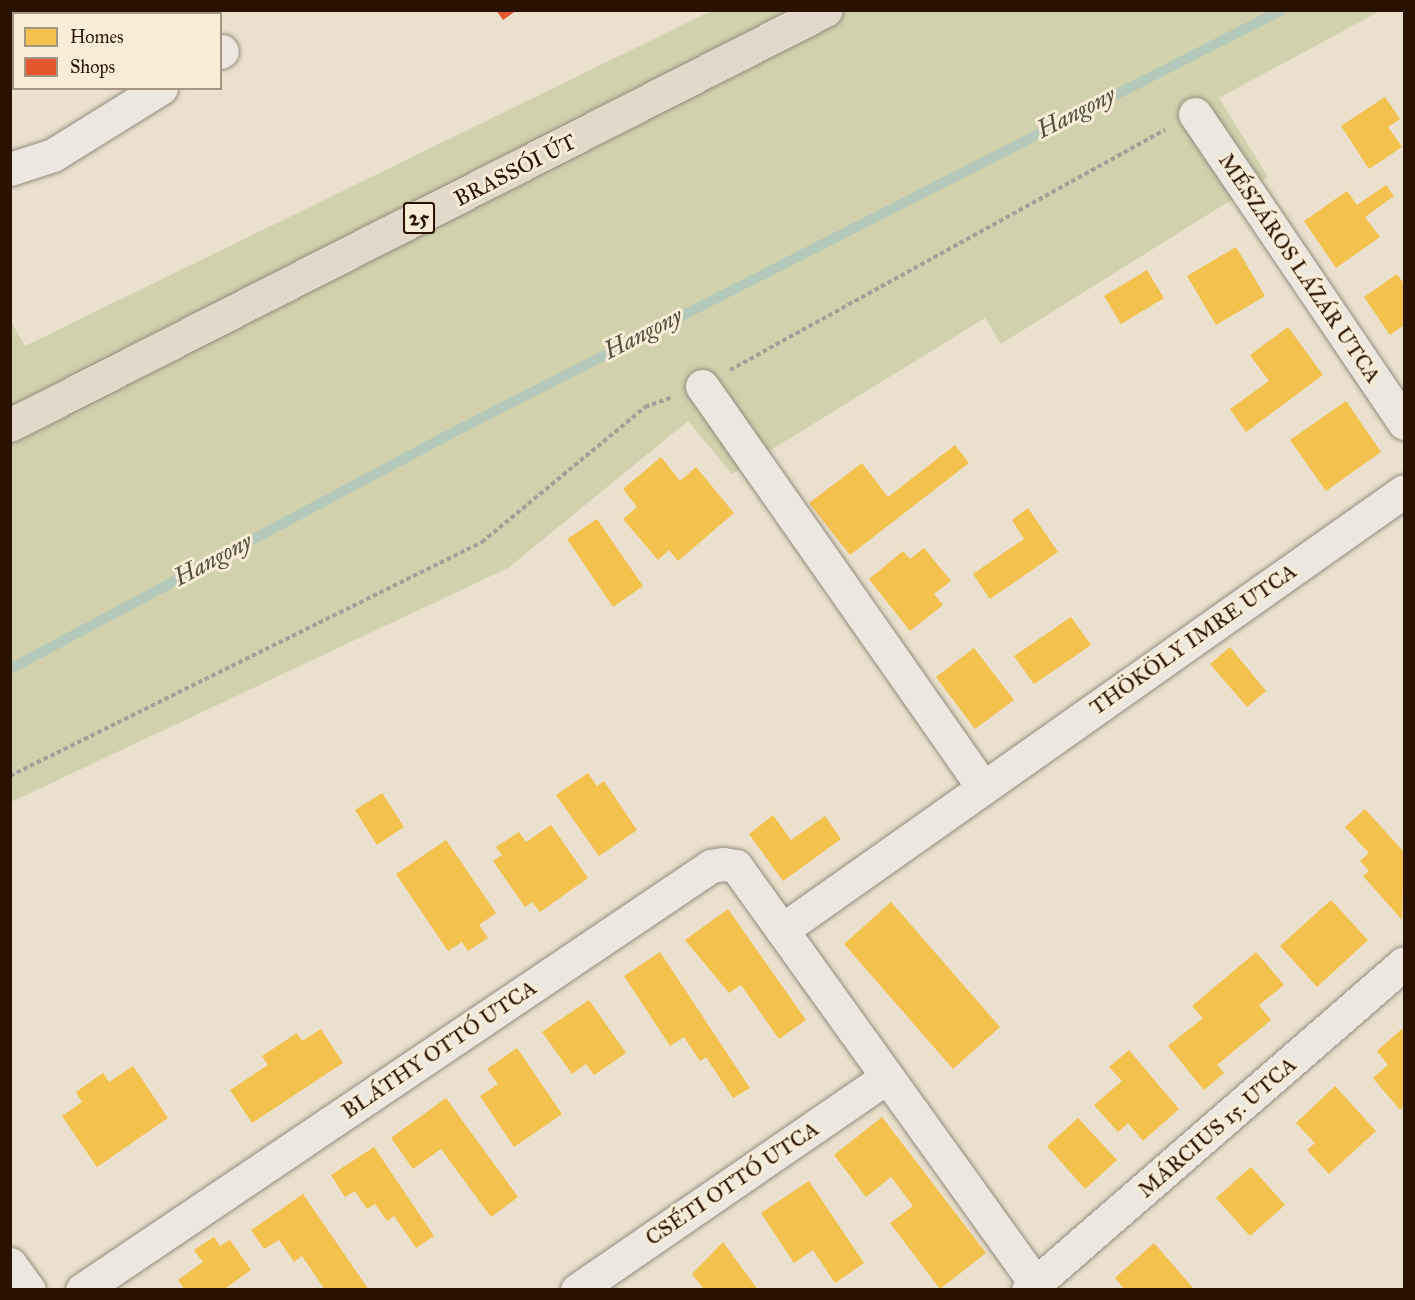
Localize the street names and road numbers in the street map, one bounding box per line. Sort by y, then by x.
street label: BRASSÓI ÚT [450,128,580,212]
street label: MÉSZÁROS LÁZÁR UTCA [1213,148,1387,388]
road number: 25 [402,200,436,236]
street label: THÖKÖLY IMRE UTCA [1084,557,1302,721]
street label: BLÁTHY OTTÓ UTCA [337,974,541,1124]
street label: MÁRCIUS 15. UTCA [1132,1051,1302,1203]
street label: CSÉTI OTTÓ UTCA [640,1115,824,1251]

